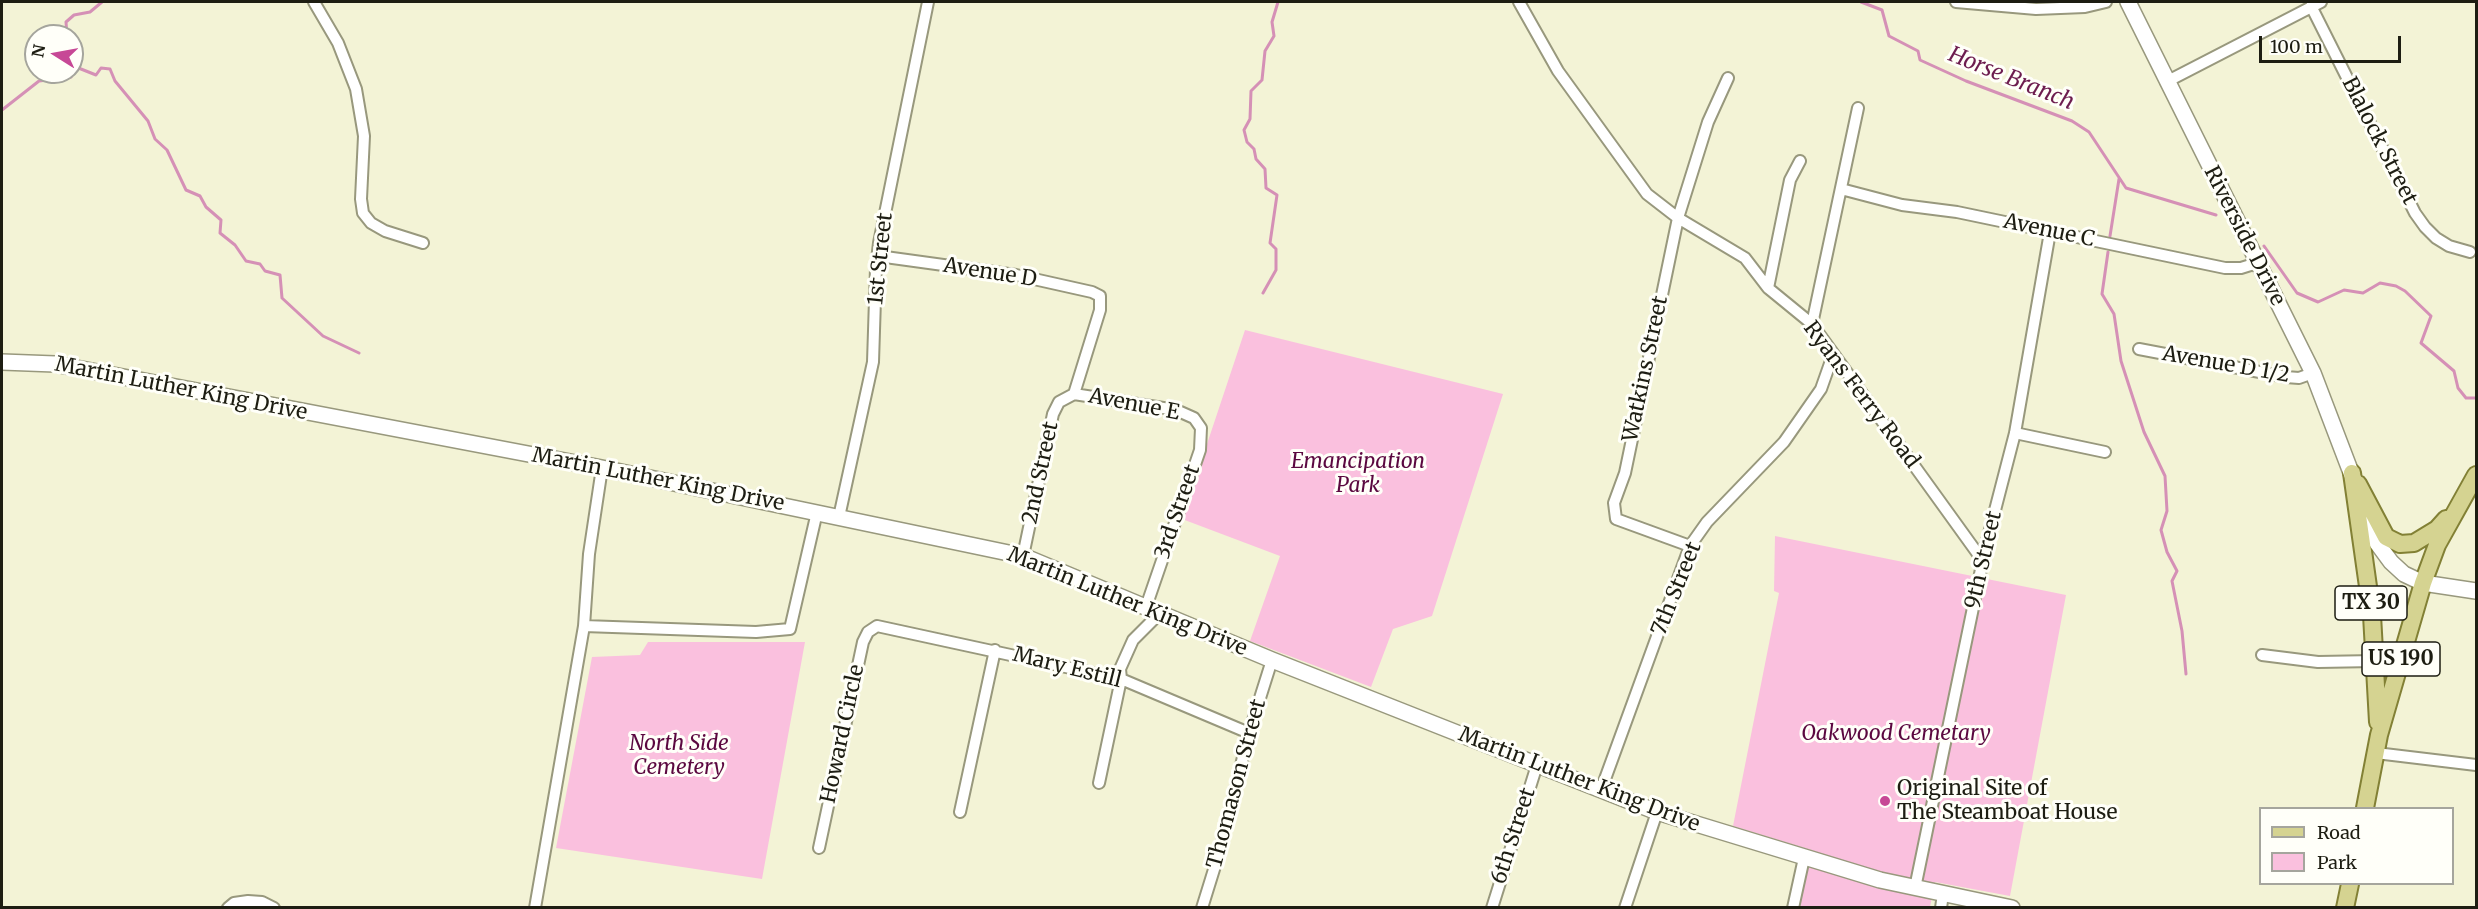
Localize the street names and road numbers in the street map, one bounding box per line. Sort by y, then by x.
street label: Blalock Street [2336,73,2422,209]
street label: Riverside Drive [2198,162,2290,310]
street label: Avenue C [2001,209,2097,253]
street label: 1st Street [864,211,898,307]
street label: Avenue D [941,253,1039,293]
street label: Watkins Street [1618,294,1674,444]
street label: Ryans Ferry Road [1798,317,1924,473]
street label: Avenue D 1/2 [2160,341,2292,389]
street label: Martin Luther King Drive [53,352,309,426]
street label: Avenue E [1086,384,1182,426]
street label: 2nd Street [1018,420,1064,526]
street label: Martin Luther King Drive [530,443,786,517]
street label: 3rd Street [1150,462,1206,562]
street label: 9th Street [1961,509,2007,611]
street label: 7th Street [1647,539,1707,639]
street label: Martin Luther King Drive [1003,542,1251,662]
road number: TX 30 [2335,586,2407,620]
street label: Mary Estill [1010,642,1124,694]
road number: US 190 [2362,642,2440,676]
street label: Howard Circle [816,662,870,806]
street label: Thomason Street [1202,697,1272,871]
street label: Martin Luther King Drive [1455,722,1703,838]
street label: 6th Street [1487,785,1541,887]

